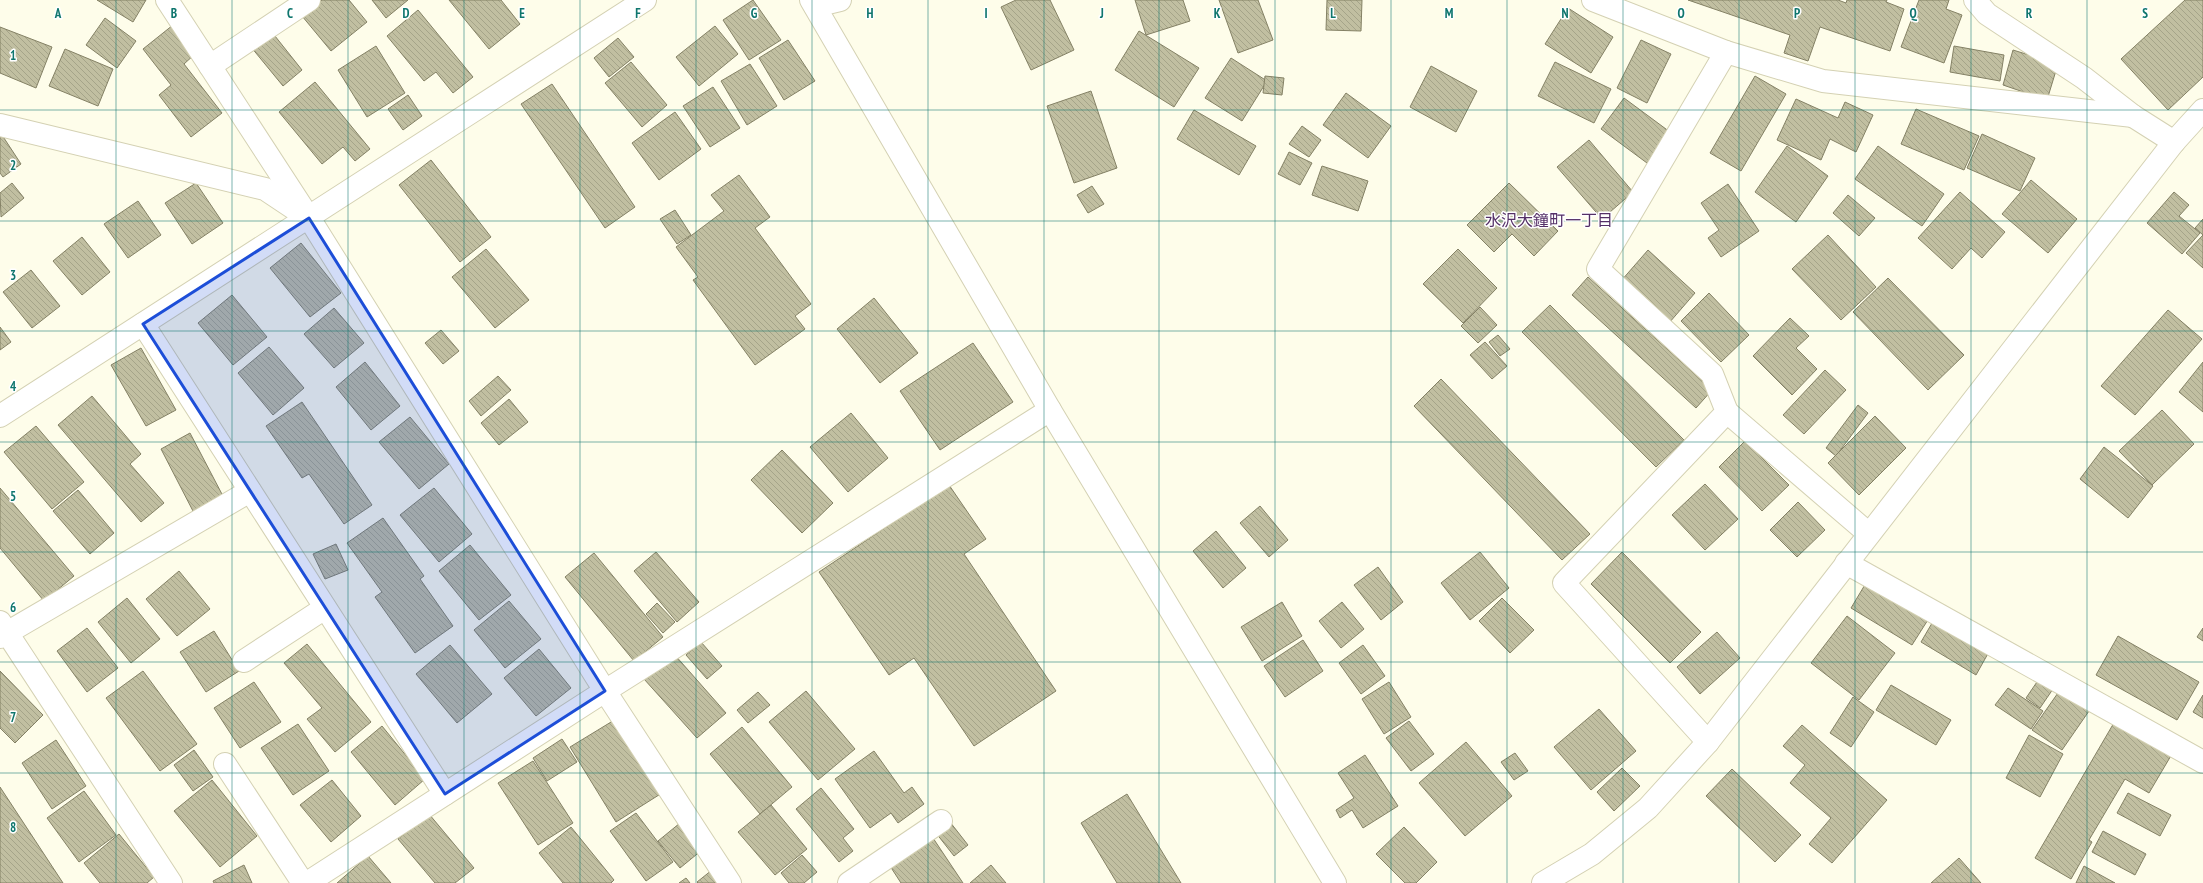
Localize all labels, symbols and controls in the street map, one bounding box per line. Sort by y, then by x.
text: A [54,5,62,22]
text: B [171,5,177,22]
text: C [287,5,293,22]
text: D [403,5,410,22]
text: E [519,5,525,22]
text: F [635,5,641,22]
text: G [751,5,758,22]
text: H [867,5,874,22]
text: I [984,5,988,22]
text: J [1099,5,1104,22]
text: K [1214,5,1221,22]
text: L [1330,5,1336,22]
text: M [1445,5,1454,22]
text: N [1561,5,1569,22]
text: O [1677,5,1685,22]
text: P [1794,5,1800,22]
text: Q [1909,5,1917,22]
text: R [2026,5,2033,22]
text: S [2142,5,2148,22]
text: 1 [10,47,16,64]
text: 2 [10,157,16,174]
district label: 水沢大鐘町一丁目 [1485,210,1613,230]
text: 3 [10,267,16,284]
text: 4 [10,378,17,395]
text: 5 [10,488,16,505]
text: 6 [10,599,16,616]
text: 7 [10,709,16,726]
text: 8 [10,819,16,836]

